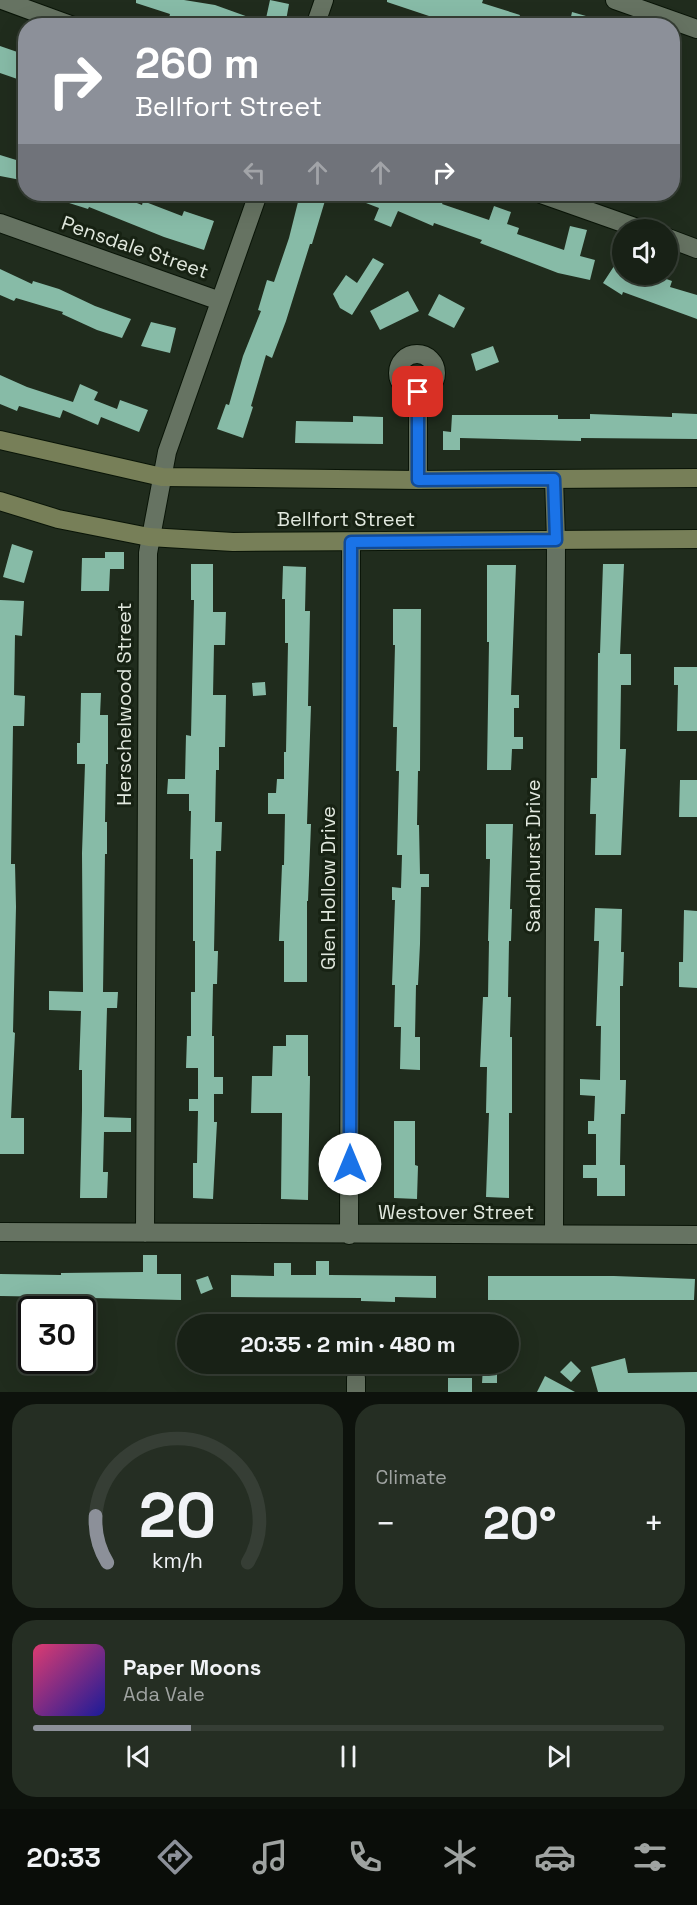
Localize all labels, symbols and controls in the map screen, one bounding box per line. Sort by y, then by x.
text: 260 m [135,37,260,90]
icon: right [36,42,114,120]
text: Bellfort Street [135,89,322,124]
icon: left [238,156,271,189]
icon: ahead [301,156,334,189]
icon: ahead [364,156,397,189]
icon: right [427,156,460,189]
street label: Pensdale Street [58,210,212,284]
map controls [612,219,678,285]
button: sound [612,219,678,285]
pin [392,366,443,417]
icon: arrive [401,375,434,408]
street label: Bellfort Street [277,506,415,532]
street label: Herschelwood Street [111,602,137,806]
street label: Sandhurst Drive [520,779,546,933]
street label: Glen Hollow Drive [315,806,341,970]
position arrow [318,1132,382,1196]
street label: Westover Street [378,1199,534,1225]
speed limit sign: 30 [18,1296,96,1374]
text: 20:35 · 2 min · 480 m [240,1330,456,1358]
text: Climate [376,1464,447,1490]
text: 20 [138,1476,216,1555]
text: 20° [483,1495,557,1552]
text: − [376,1503,396,1545]
text: + [644,1503,664,1545]
text: km/h [152,1547,203,1574]
text: Paper Moons [123,1653,261,1681]
text: Ada Vale [123,1681,205,1707]
icon: previous [122,1740,155,1773]
icon: pause [332,1740,365,1773]
icon: next [542,1740,575,1773]
icon: directions [154,1836,196,1878]
icon: music [249,1836,291,1878]
icon: phone [344,1836,386,1878]
icon: climate [439,1836,481,1878]
icon: car [534,1836,576,1878]
icon: filters [629,1836,671,1878]
text: 20:33 [26,1840,101,1875]

